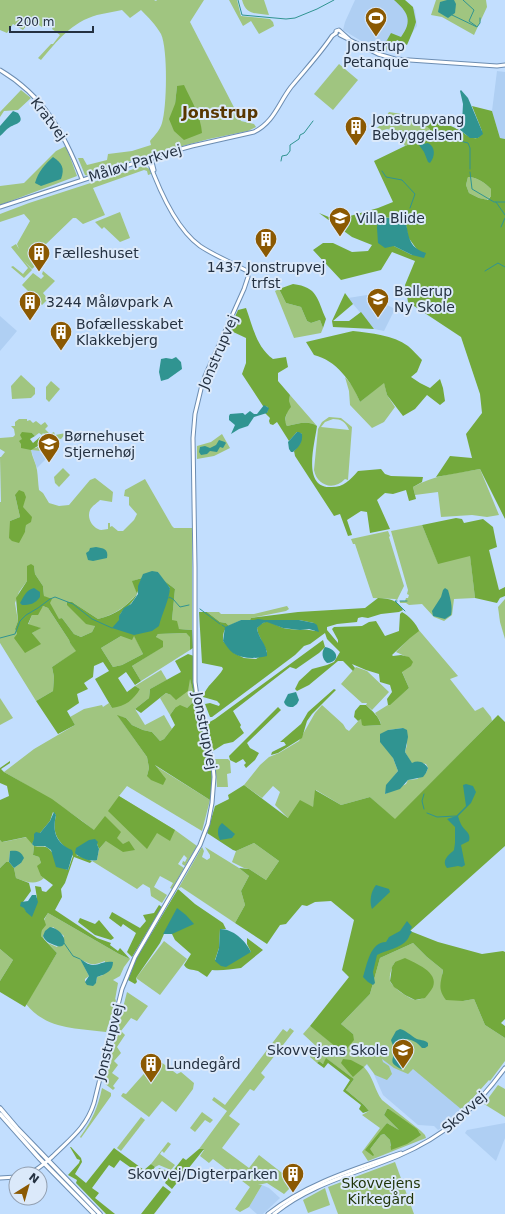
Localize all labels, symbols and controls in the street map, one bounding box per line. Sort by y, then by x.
sports icon: Jonstrup Petanque [363,5,389,38]
scale bar [10,8,93,34]
text: 200 m [16,15,54,29]
place label: Jonstrup Petanque [343,38,409,70]
street label: Kratvej [28,94,70,144]
district label: Jonstrup [181,103,258,122]
place label: Jonstrupvang Bebyggelsen [371,111,465,143]
building icon: Jonstrupvang Bebyggelsen [343,114,369,147]
street label: Måløv Parkvej [86,141,184,185]
school or university icon: Villa Blide [327,205,353,238]
place label: Villa Blide [356,210,425,226]
building icon: 1437 Jonstrupvej trfst [253,226,279,259]
building icon: Fælleshuset [26,240,52,273]
place label: Fælleshuset [54,245,139,261]
place label: 1437 Jonstrupvej trfst [207,259,325,291]
place label: Ballerup Ny Skole [394,283,455,315]
school or university icon: Ballerup Ny Skole [365,286,391,319]
building icon: 3244 Måløvpark A [17,289,43,322]
place label: 3244 Måløvpark A [46,294,173,310]
street label: Jonstrupvej [195,313,241,392]
place label: Bofællesskabet Klakkebjerg [76,316,184,348]
building icon: Bofællesskabet Klakkebjerg [48,319,74,352]
place label: Børnehuset Stjernehøj [64,428,145,460]
school or university icon: Børnehuset Stjernehøj [36,431,62,464]
street label: Jonstrupvej [189,690,220,771]
street label: Jonstrupvej [91,1002,126,1083]
school or university icon: Skovvejens Skole [390,1037,416,1070]
place label: Skovvejens Skole [267,1042,388,1058]
building icon: Lundegård [138,1051,164,1084]
place label: Lundegård [166,1056,241,1072]
street label: Skovvej [439,1088,489,1136]
building icon: Skovvej/Digterparken [280,1161,306,1194]
north arrow [8,1166,48,1206]
place label: Skovvej/Digterparken [127,1166,278,1182]
text: N [26,1170,41,1186]
park label: Skovvejens Kirkegård [342,1175,420,1207]

